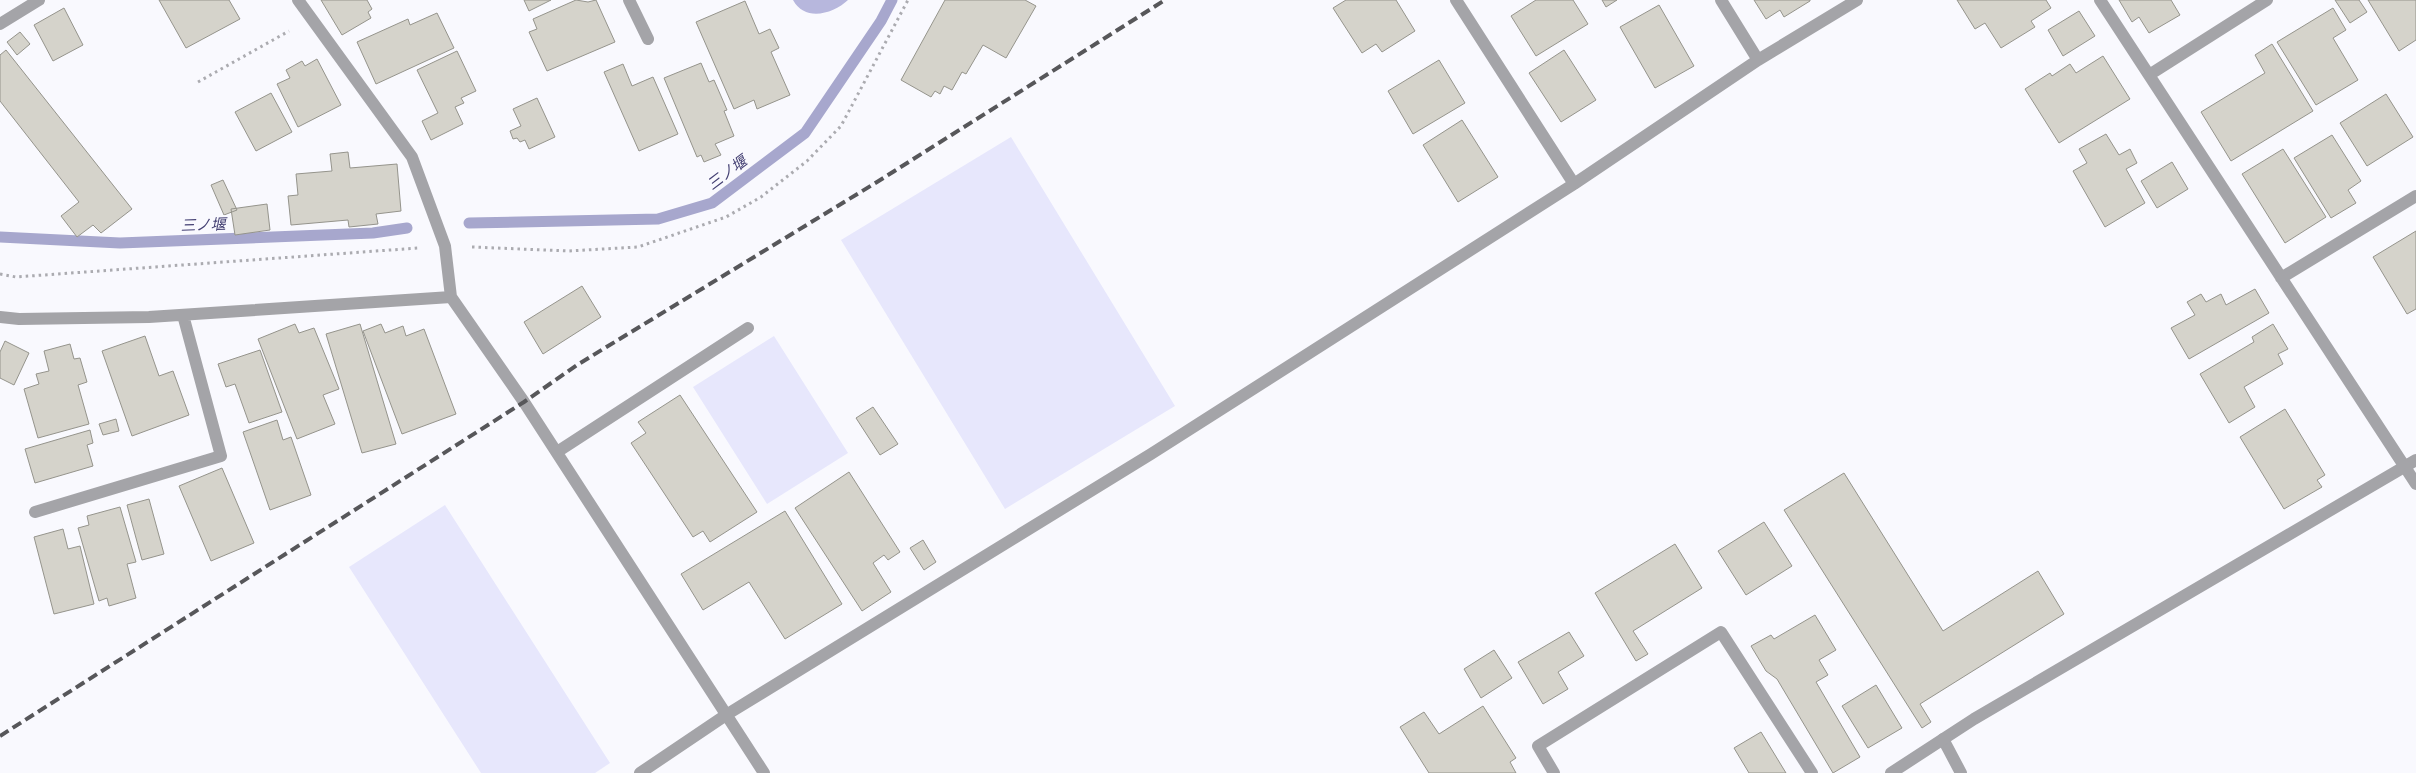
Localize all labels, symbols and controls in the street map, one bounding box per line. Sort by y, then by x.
water label: 三ノ堰 [704,150,753,194]
water label: 三ノ堰 [180,215,229,235]

